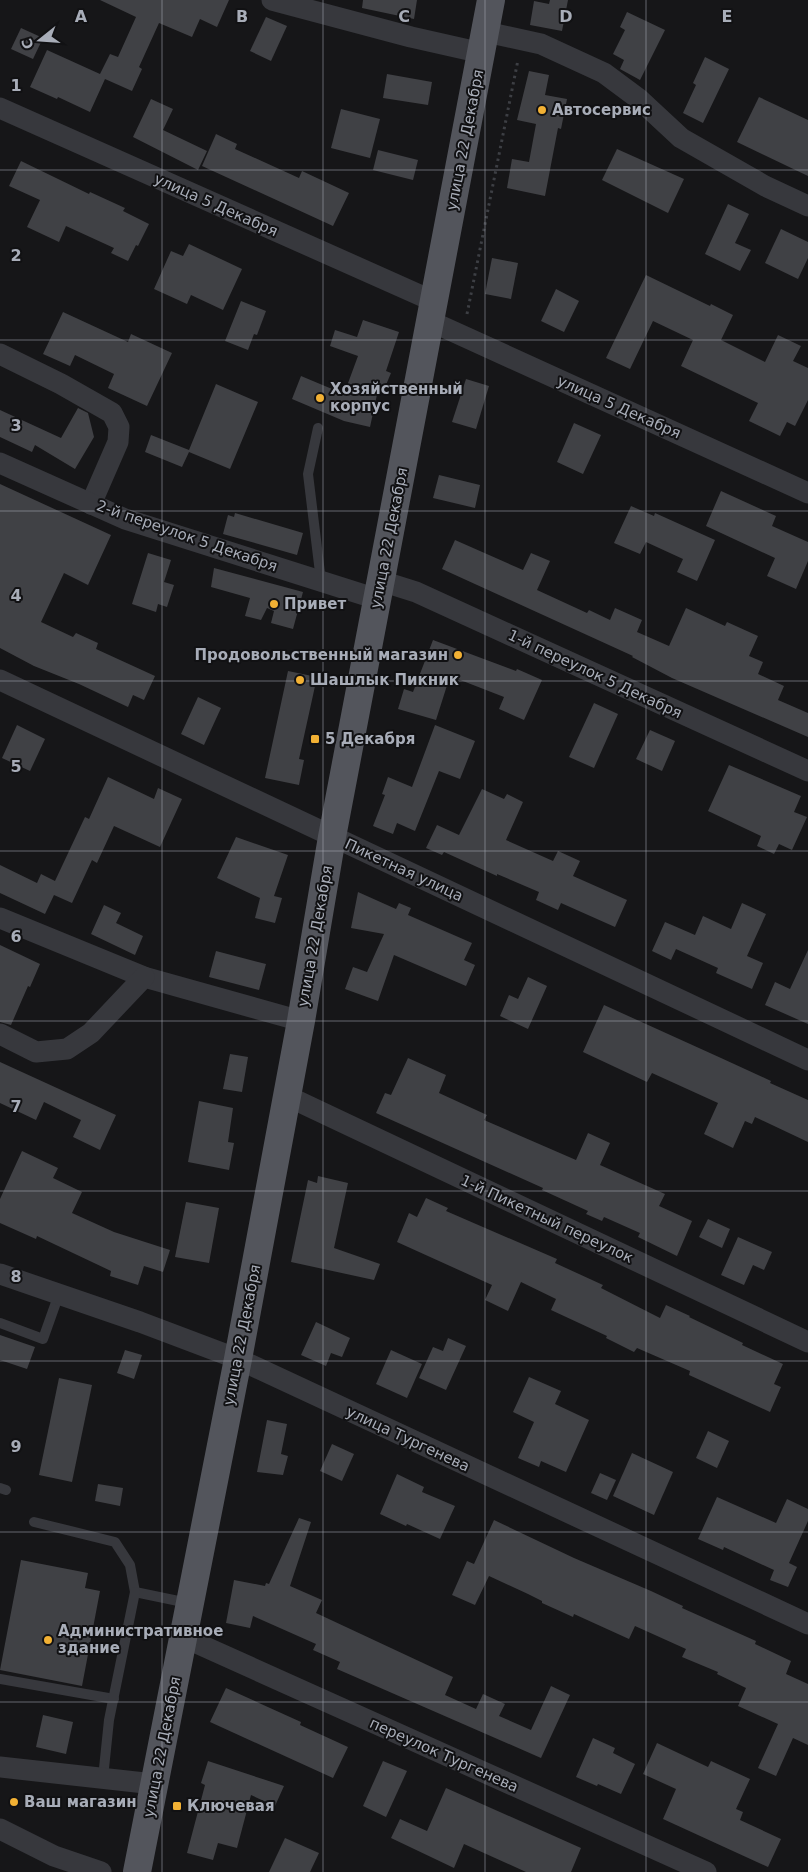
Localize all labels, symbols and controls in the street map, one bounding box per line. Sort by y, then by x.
text: A [75,7,88,26]
text: B [236,7,248,26]
text: C [398,7,410,26]
text: D [559,7,573,26]
text: E [722,7,732,26]
north arrow [15,15,65,65]
text: С [18,37,37,51]
street label: улица 22 Декабря [443,68,487,212]
text: 1 [10,76,22,95]
place label: Автосервис [552,101,651,119]
marker: Автосервис [536,104,548,116]
street label: улица 5 Декабря [151,170,281,240]
text: 2 [10,246,22,265]
street label: улица 5 Декабря [554,372,684,442]
place label: Хозяйственный корпус [330,380,463,415]
marker: Хозяйственный корпус [314,392,326,404]
text: 3 [10,416,22,435]
street label: улица 22 Декабря [367,466,411,610]
street label: 2-й переулок 5 Декабря [94,497,280,575]
text: 4 [10,586,22,605]
place label: Привет [284,595,346,613]
marker: Привет [268,598,280,610]
street label: 1-й переулок 5 Декабря [505,626,685,722]
place label: Продовольственный магазин [195,646,448,664]
marker: Продовольственный магазин [452,649,464,661]
place label: Шашлык Пикник [310,671,459,689]
marker: Шашлык Пикник [294,674,306,686]
place label: 5 Декабря [325,730,415,748]
marker: 5 Декабря [309,733,321,745]
text: 5 [10,757,22,776]
street label: Пикетная улица [342,835,466,905]
street label: улица 22 Декабря [294,864,336,1008]
text: 6 [10,927,22,946]
text: 7 [10,1097,22,1116]
street label: 1-й Пикетный переулок [458,1171,636,1267]
street label: улица 22 Декабря [220,1263,264,1407]
text: 8 [10,1267,22,1286]
street label: улица Тургенева [343,1403,473,1475]
text: 9 [10,1437,22,1456]
place label: Административное здание [58,1622,223,1657]
marker: Административное здание [42,1634,54,1646]
street label: улица 22 Декабря [140,1675,184,1819]
street label: переулок Тургенева [367,1714,521,1796]
place label: Ваш магазин [24,1793,137,1811]
marker: Ваш магазин [8,1796,20,1808]
place label: Ключевая [187,1797,275,1815]
marker: Ключевая [171,1800,183,1812]

